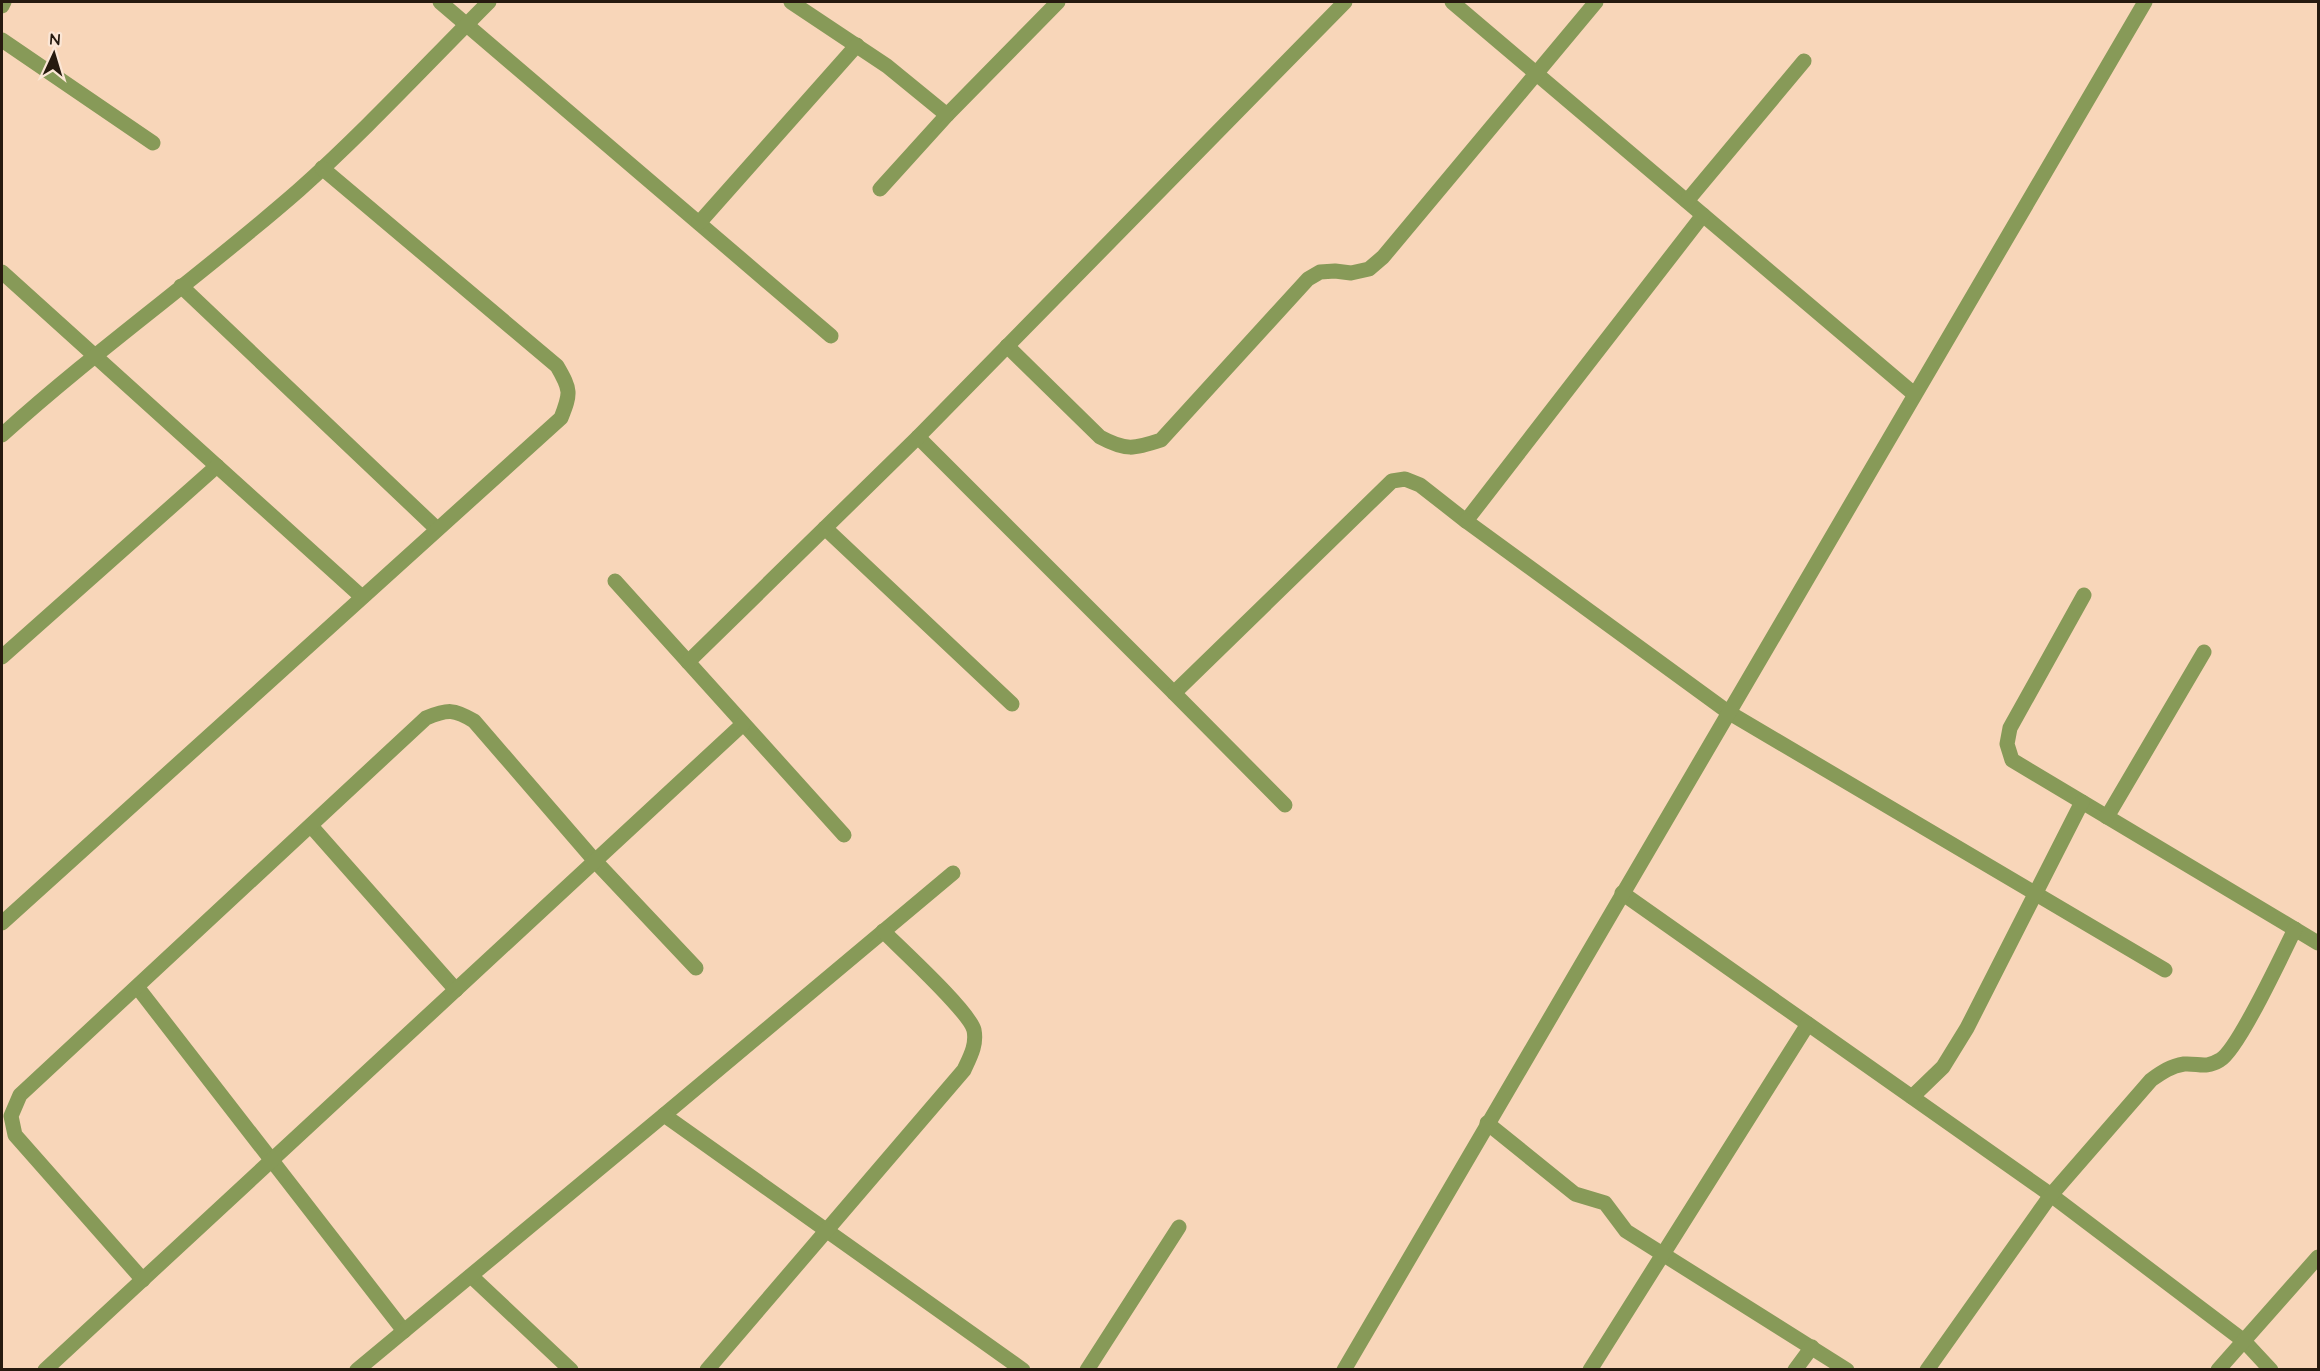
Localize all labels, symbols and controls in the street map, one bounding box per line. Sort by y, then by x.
north arrow [24,24,84,84]
text: N [48,29,62,49]

